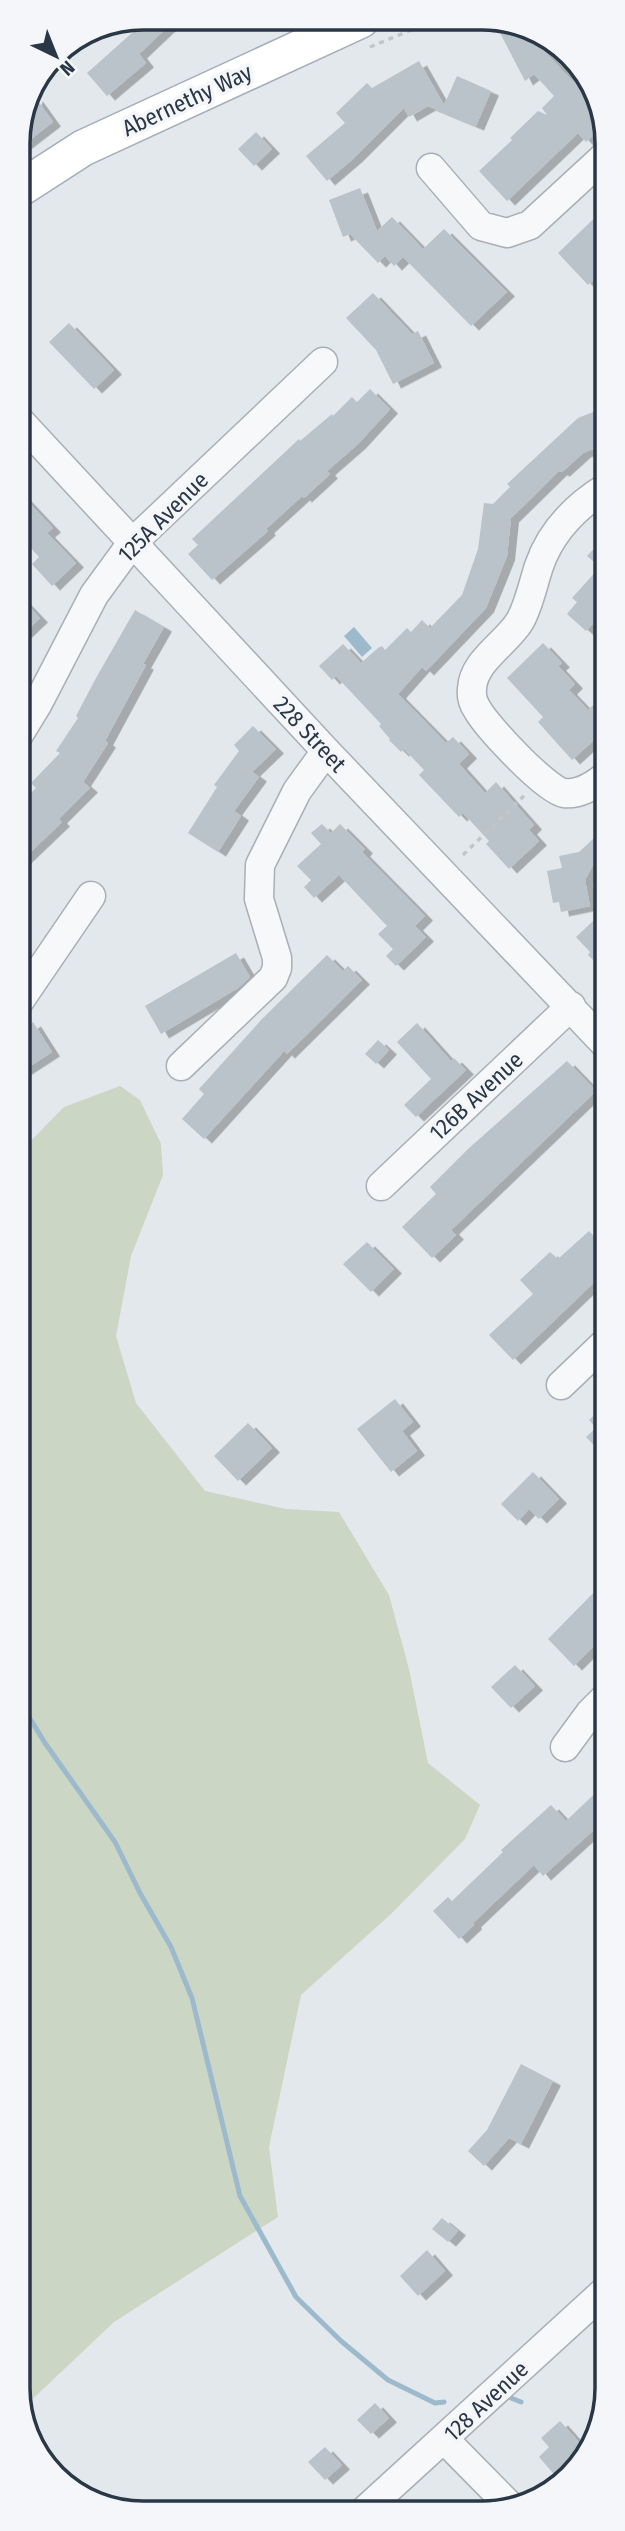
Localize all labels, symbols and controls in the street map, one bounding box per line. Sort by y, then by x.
north arrow [21,21,91,91]
text: N [55,56,79,80]
street label: Abernethy Way [118,57,257,142]
street label: 125A Avenue [112,466,214,568]
street label: 228 Street [268,690,353,778]
street label: 126B Avenue [423,1046,529,1146]
street label: 128 Avenue [438,2355,534,2447]

